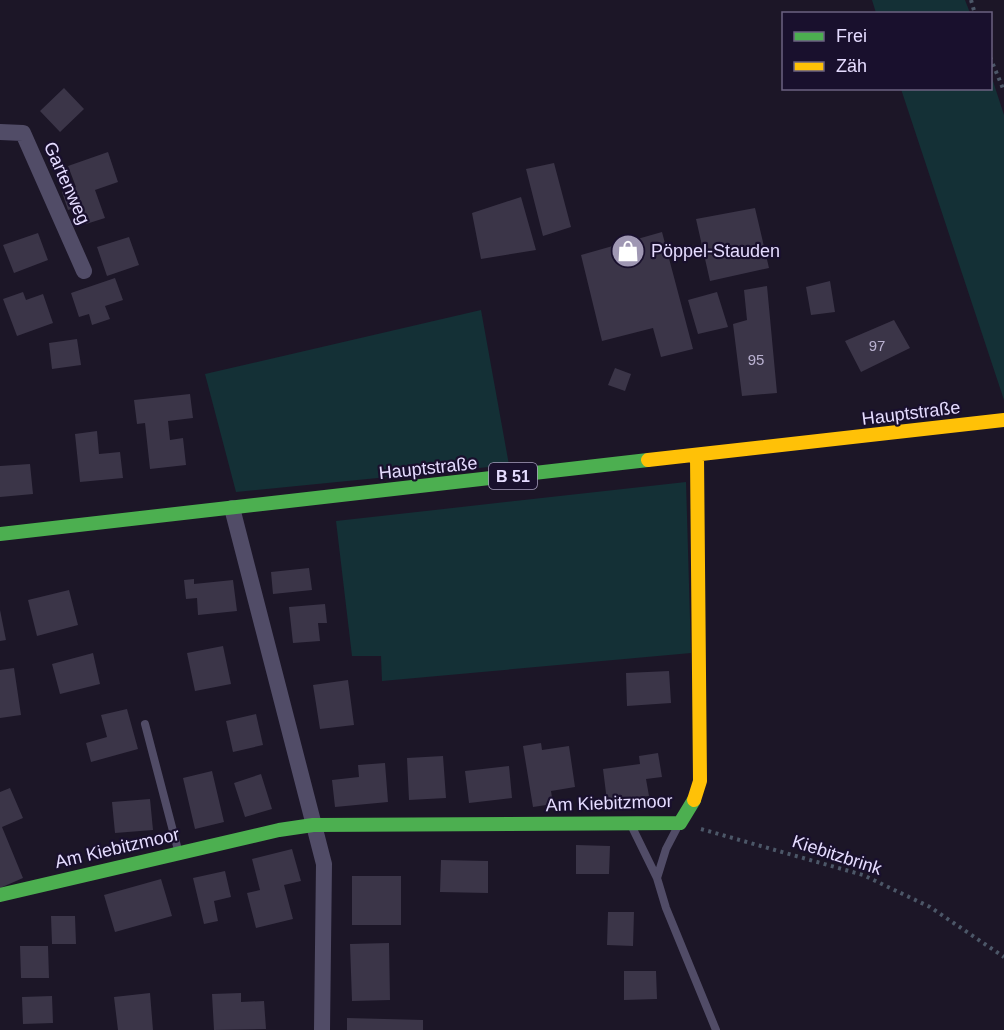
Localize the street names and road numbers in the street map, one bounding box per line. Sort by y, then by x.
street label: Gartenweg [40,139,94,227]
street label: Hauptstraße [861,397,961,429]
street label: Hauptstraße [378,453,478,483]
road number: B 51 [489,463,537,489]
street label: Am Kiebitzmoor [545,791,673,815]
street label: Am Kiebitzmoor [53,824,181,872]
street label: Kiebitzbrink [790,831,885,879]

